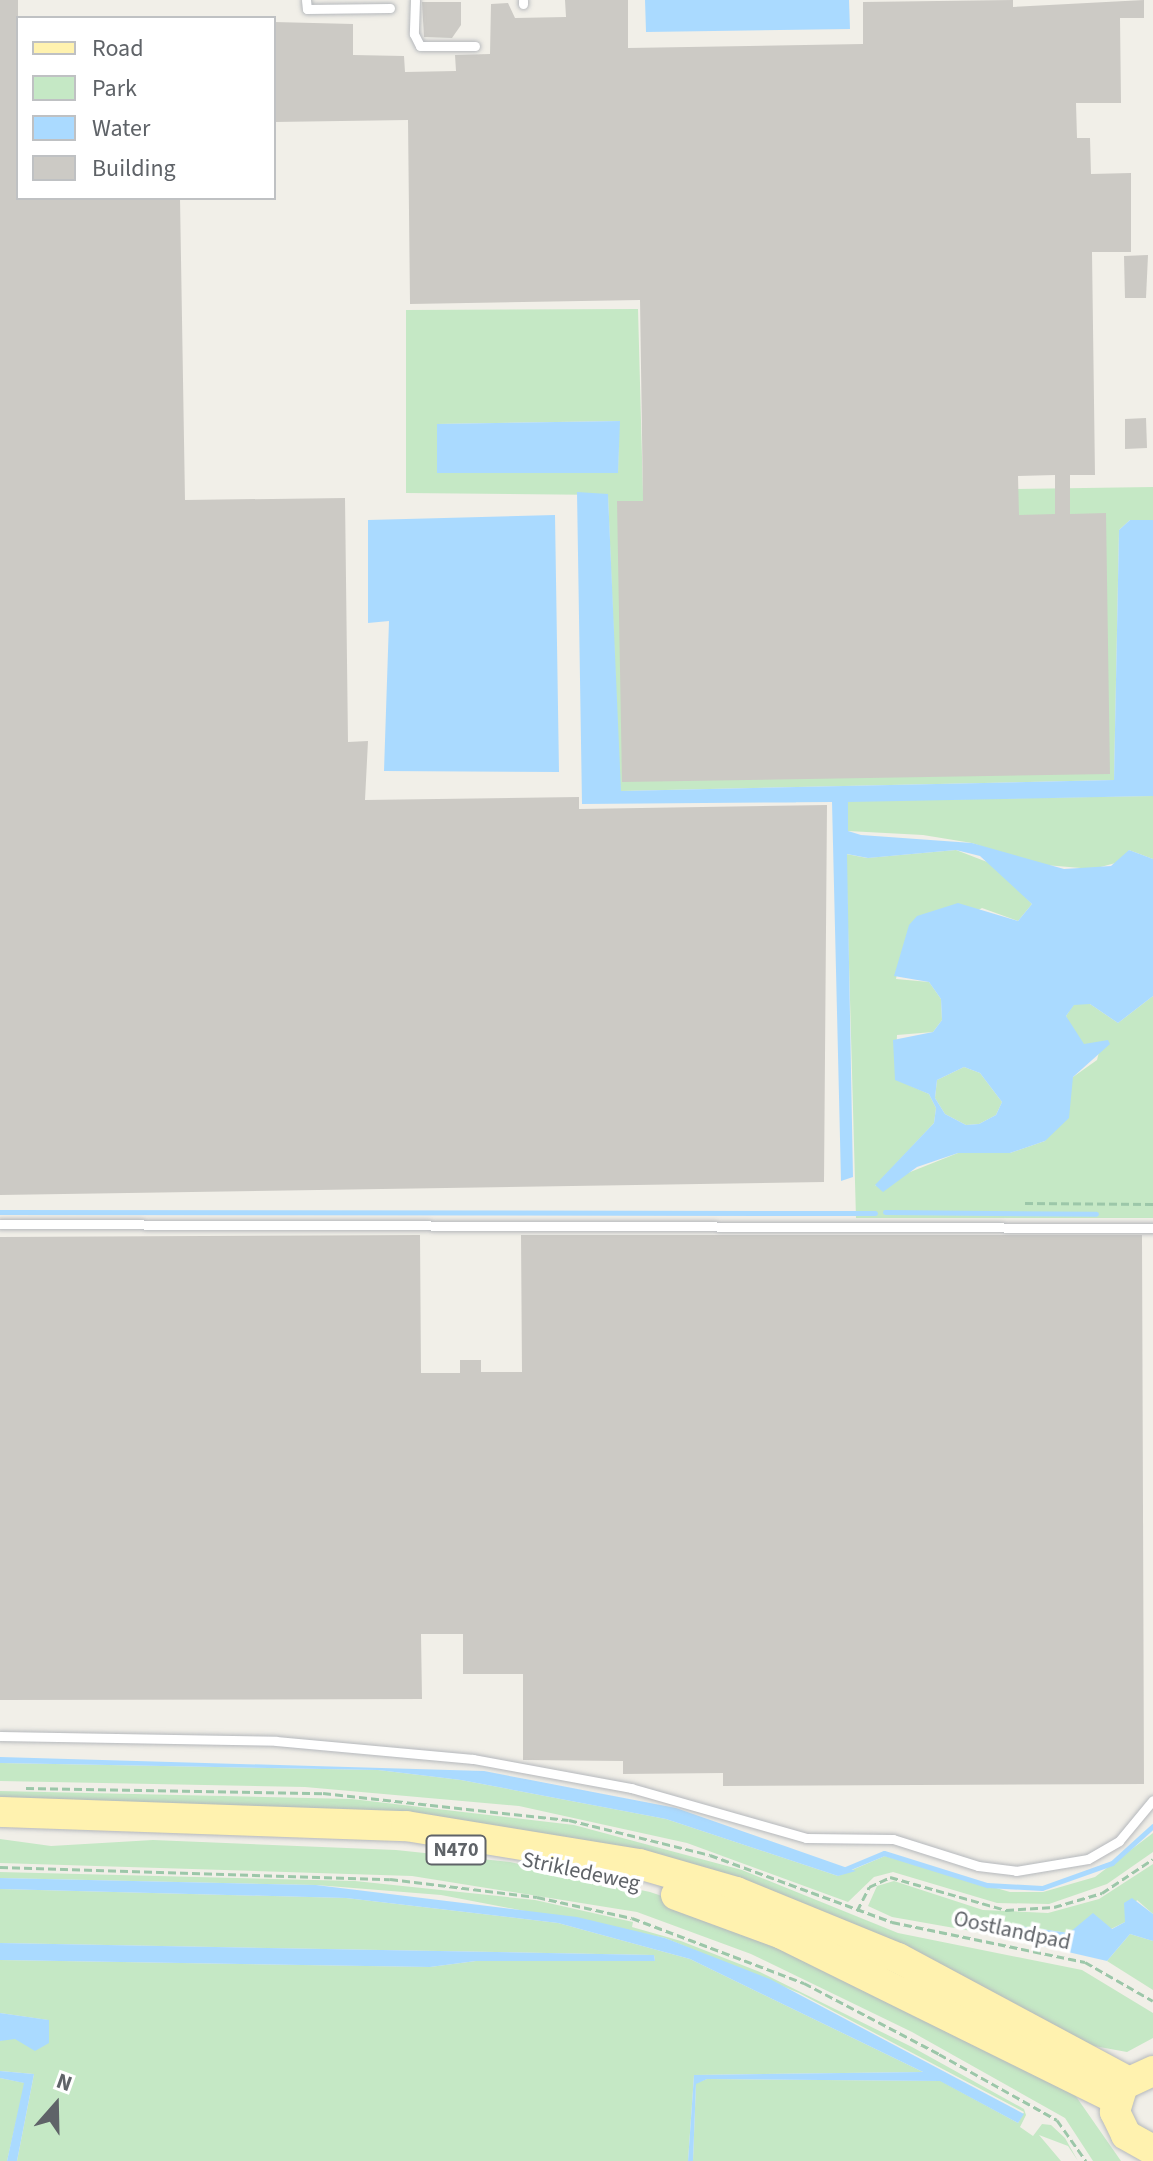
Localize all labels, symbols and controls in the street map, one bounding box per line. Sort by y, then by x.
legend [16,16,276,200]
text: Road [92,31,144,66]
text: Park [92,71,137,106]
text: Water [92,111,150,146]
text: Building [92,151,176,186]
road number: N470 [424,1834,488,1866]
street label: Strikledeweg [520,1847,642,1897]
street label: Oostlandpad [951,1906,1073,1956]
north arrow [16,2065,96,2145]
text: N [52,2065,77,2100]

